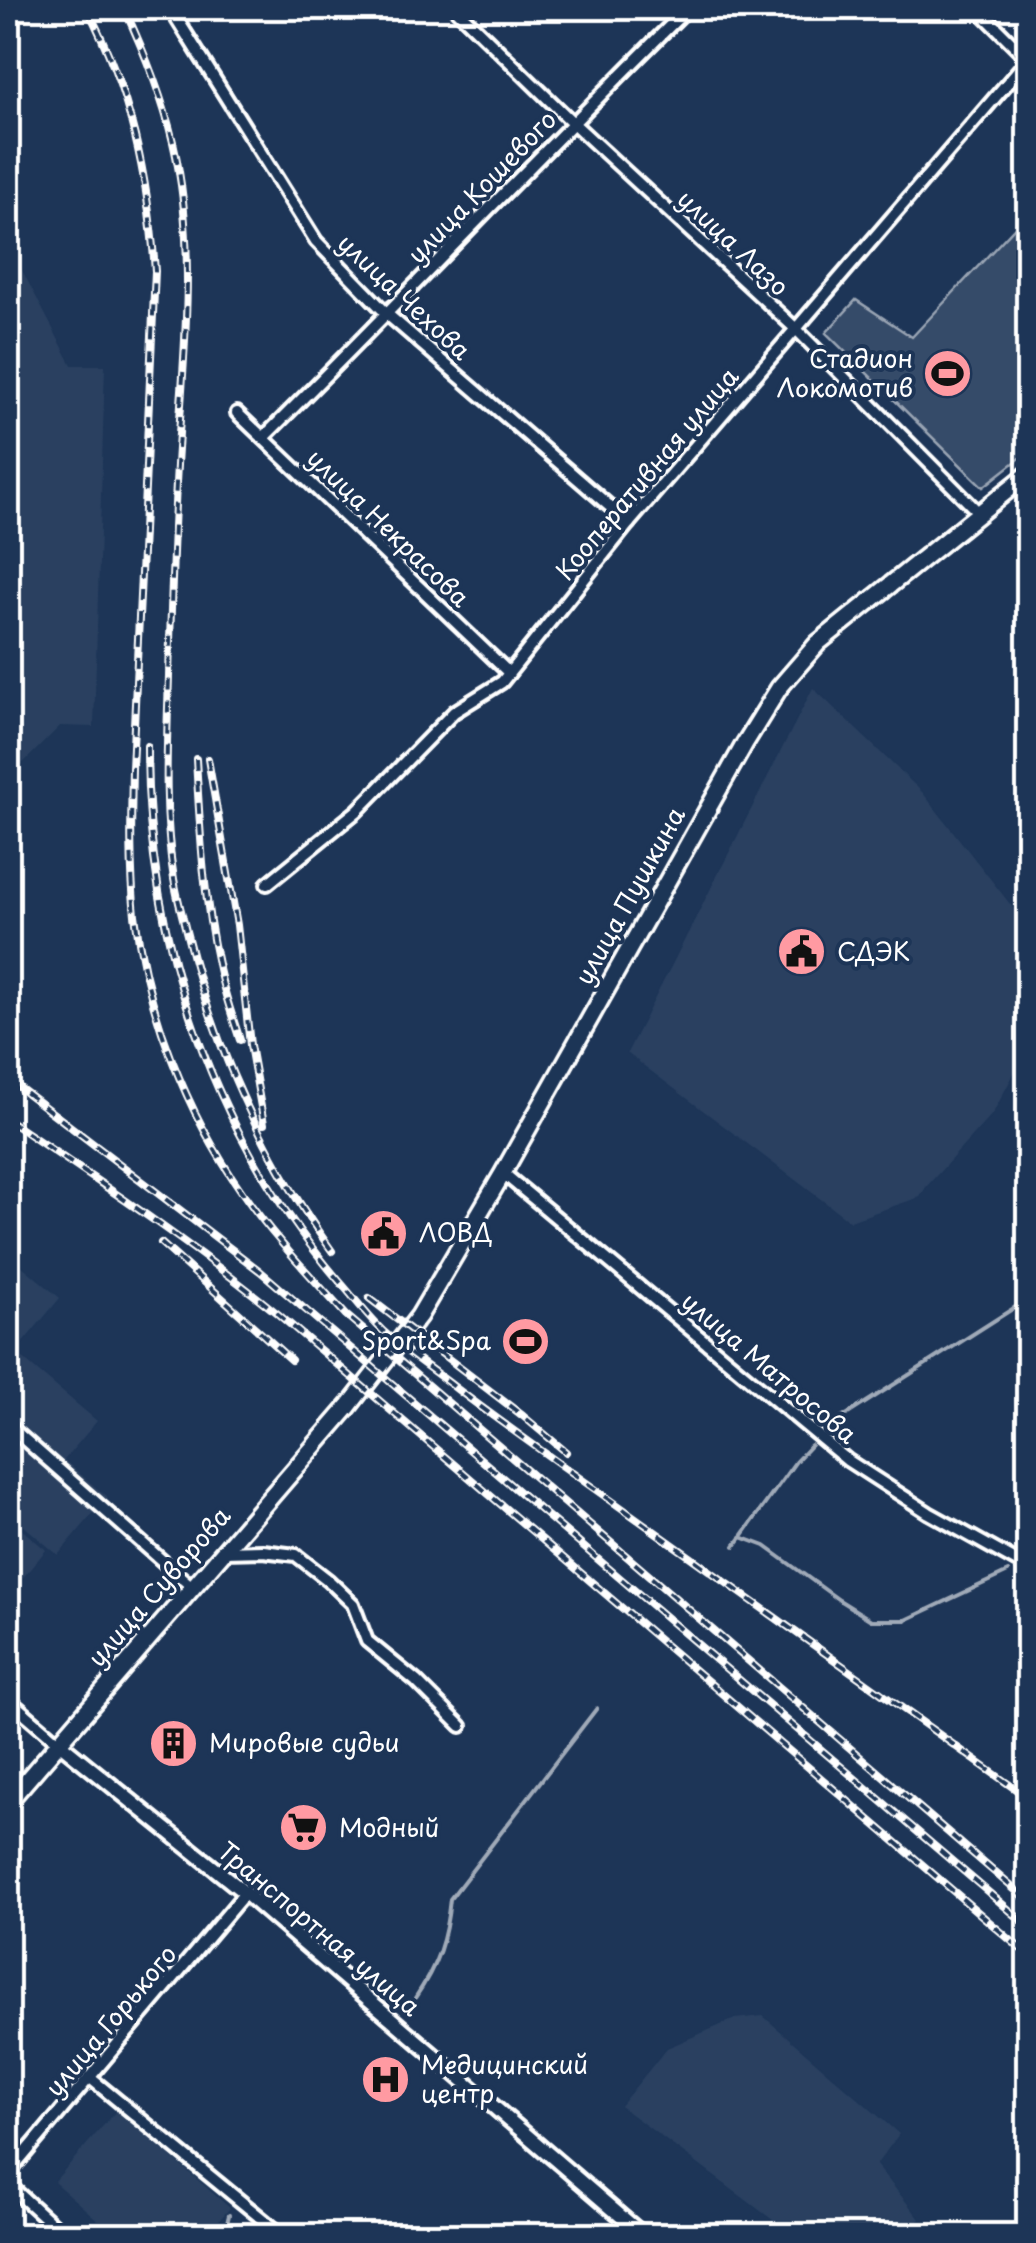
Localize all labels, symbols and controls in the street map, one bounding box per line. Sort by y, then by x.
street label: улица Кошевого [398,101,565,272]
street label: улица Лазо [669,180,798,304]
street label: улица Чехова [329,224,480,369]
place label: Стадион Локомотив [777,339,913,406]
sports icon: Стадион Локомотив [922,347,974,399]
street label: Кооперативная улица [546,358,747,588]
street label: улица Некрасова [299,439,479,615]
street label: улица Пушкина [564,799,694,991]
public building icon: СДЭК [776,926,828,978]
place label: СДЭК [837,932,910,970]
public building icon: ЛОВД [358,1207,410,1259]
place label: ЛОВД [419,1213,493,1251]
street label: улица Матросова [674,1282,866,1452]
sports icon: Sport&Spa [500,1315,552,1367]
place label: Sport&Spa [361,1321,492,1359]
street label: улица Суворова [78,1497,239,1675]
building icon: Мировые судьи [148,1717,200,1769]
place label: Мировые судьи [209,1723,400,1761]
supermarket icon: Модный [278,1802,330,1854]
place label: Модный [339,1808,439,1846]
street label: Транспортная улица [210,1832,429,2025]
street label: улица Горького [35,1936,185,2105]
place label: Медицинский центр [421,2045,588,2112]
hospital icon: Медицинский центр [360,2053,412,2105]

